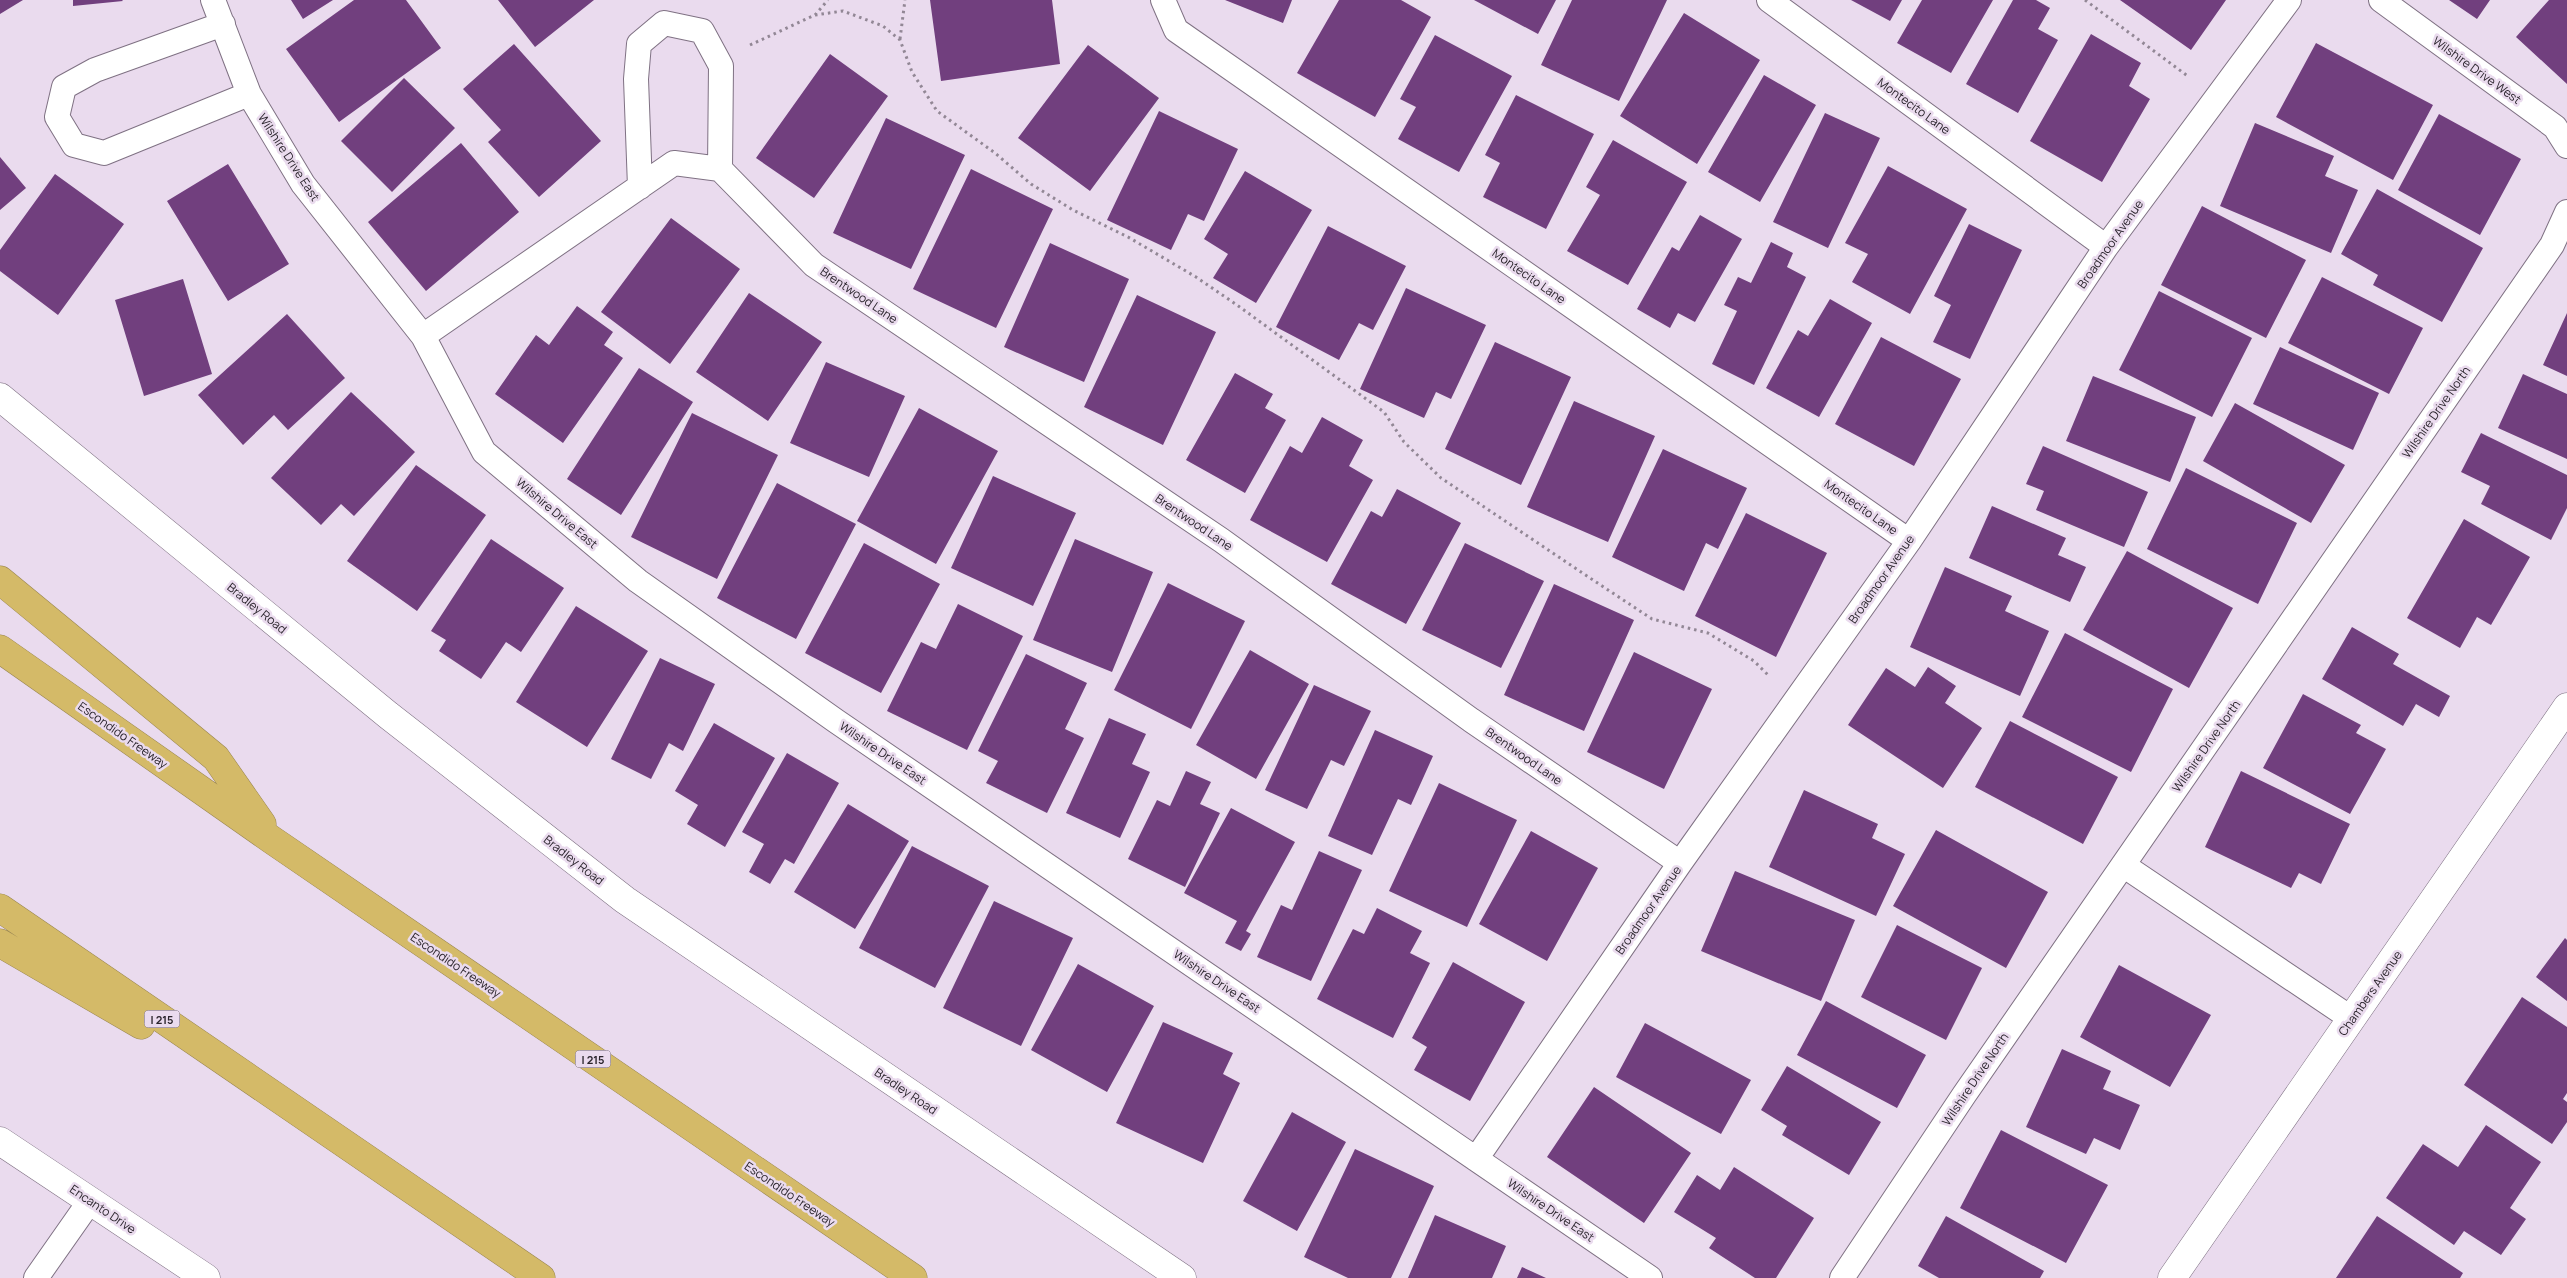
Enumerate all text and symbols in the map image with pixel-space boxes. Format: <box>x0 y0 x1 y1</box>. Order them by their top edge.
street label: Wilshire Drive West <box>2429 32 2525 108</box>
street label: Montecito Lane <box>1874 74 1954 138</box>
street label: Wilshire Drive East <box>254 110 324 204</box>
street label: Broadmoor Avenue <box>2073 196 2147 292</box>
street label: Montecito Lane <box>1489 244 1569 308</box>
street label: Brentwood Lane <box>817 263 901 327</box>
street label: Wilshire Drive North <box>2398 363 2474 461</box>
street label: Wilshire Drive East <box>513 474 601 552</box>
street label: Montecito Lane <box>1821 475 1901 539</box>
street label: Brentwood Lane <box>1152 490 1236 554</box>
street label: Broadmoor Avenue <box>1844 531 1918 627</box>
street label: Bradley Road <box>224 579 290 637</box>
street label: Wilshire Drive North <box>2168 697 2244 795</box>
street label: Escondido Freeway <box>75 698 172 773</box>
street label: Wilshire Drive East <box>836 718 930 789</box>
street label: Brentwood Lane <box>1482 723 1566 789</box>
street label: Bradley Road <box>540 831 608 889</box>
street label: Broadmoor Avenue <box>1611 862 1685 958</box>
street label: Escondido Freeway <box>407 928 505 1002</box>
street label: Wilshire Drive East <box>1170 946 1264 1017</box>
street label: Chambers Avenue <box>2334 947 2406 1039</box>
road number: I 215 <box>144 1011 180 1028</box>
street label: Wilshire Drive North <box>1938 1029 2012 1129</box>
road number: I 215 <box>576 1050 610 1068</box>
street label: Bradley Road <box>871 1064 941 1118</box>
street label: Escondido Freeway <box>741 1157 839 1231</box>
street label: Wilshire Drive East <box>1504 1175 1598 1246</box>
street label: Encanto Drive <box>67 1181 139 1237</box>

